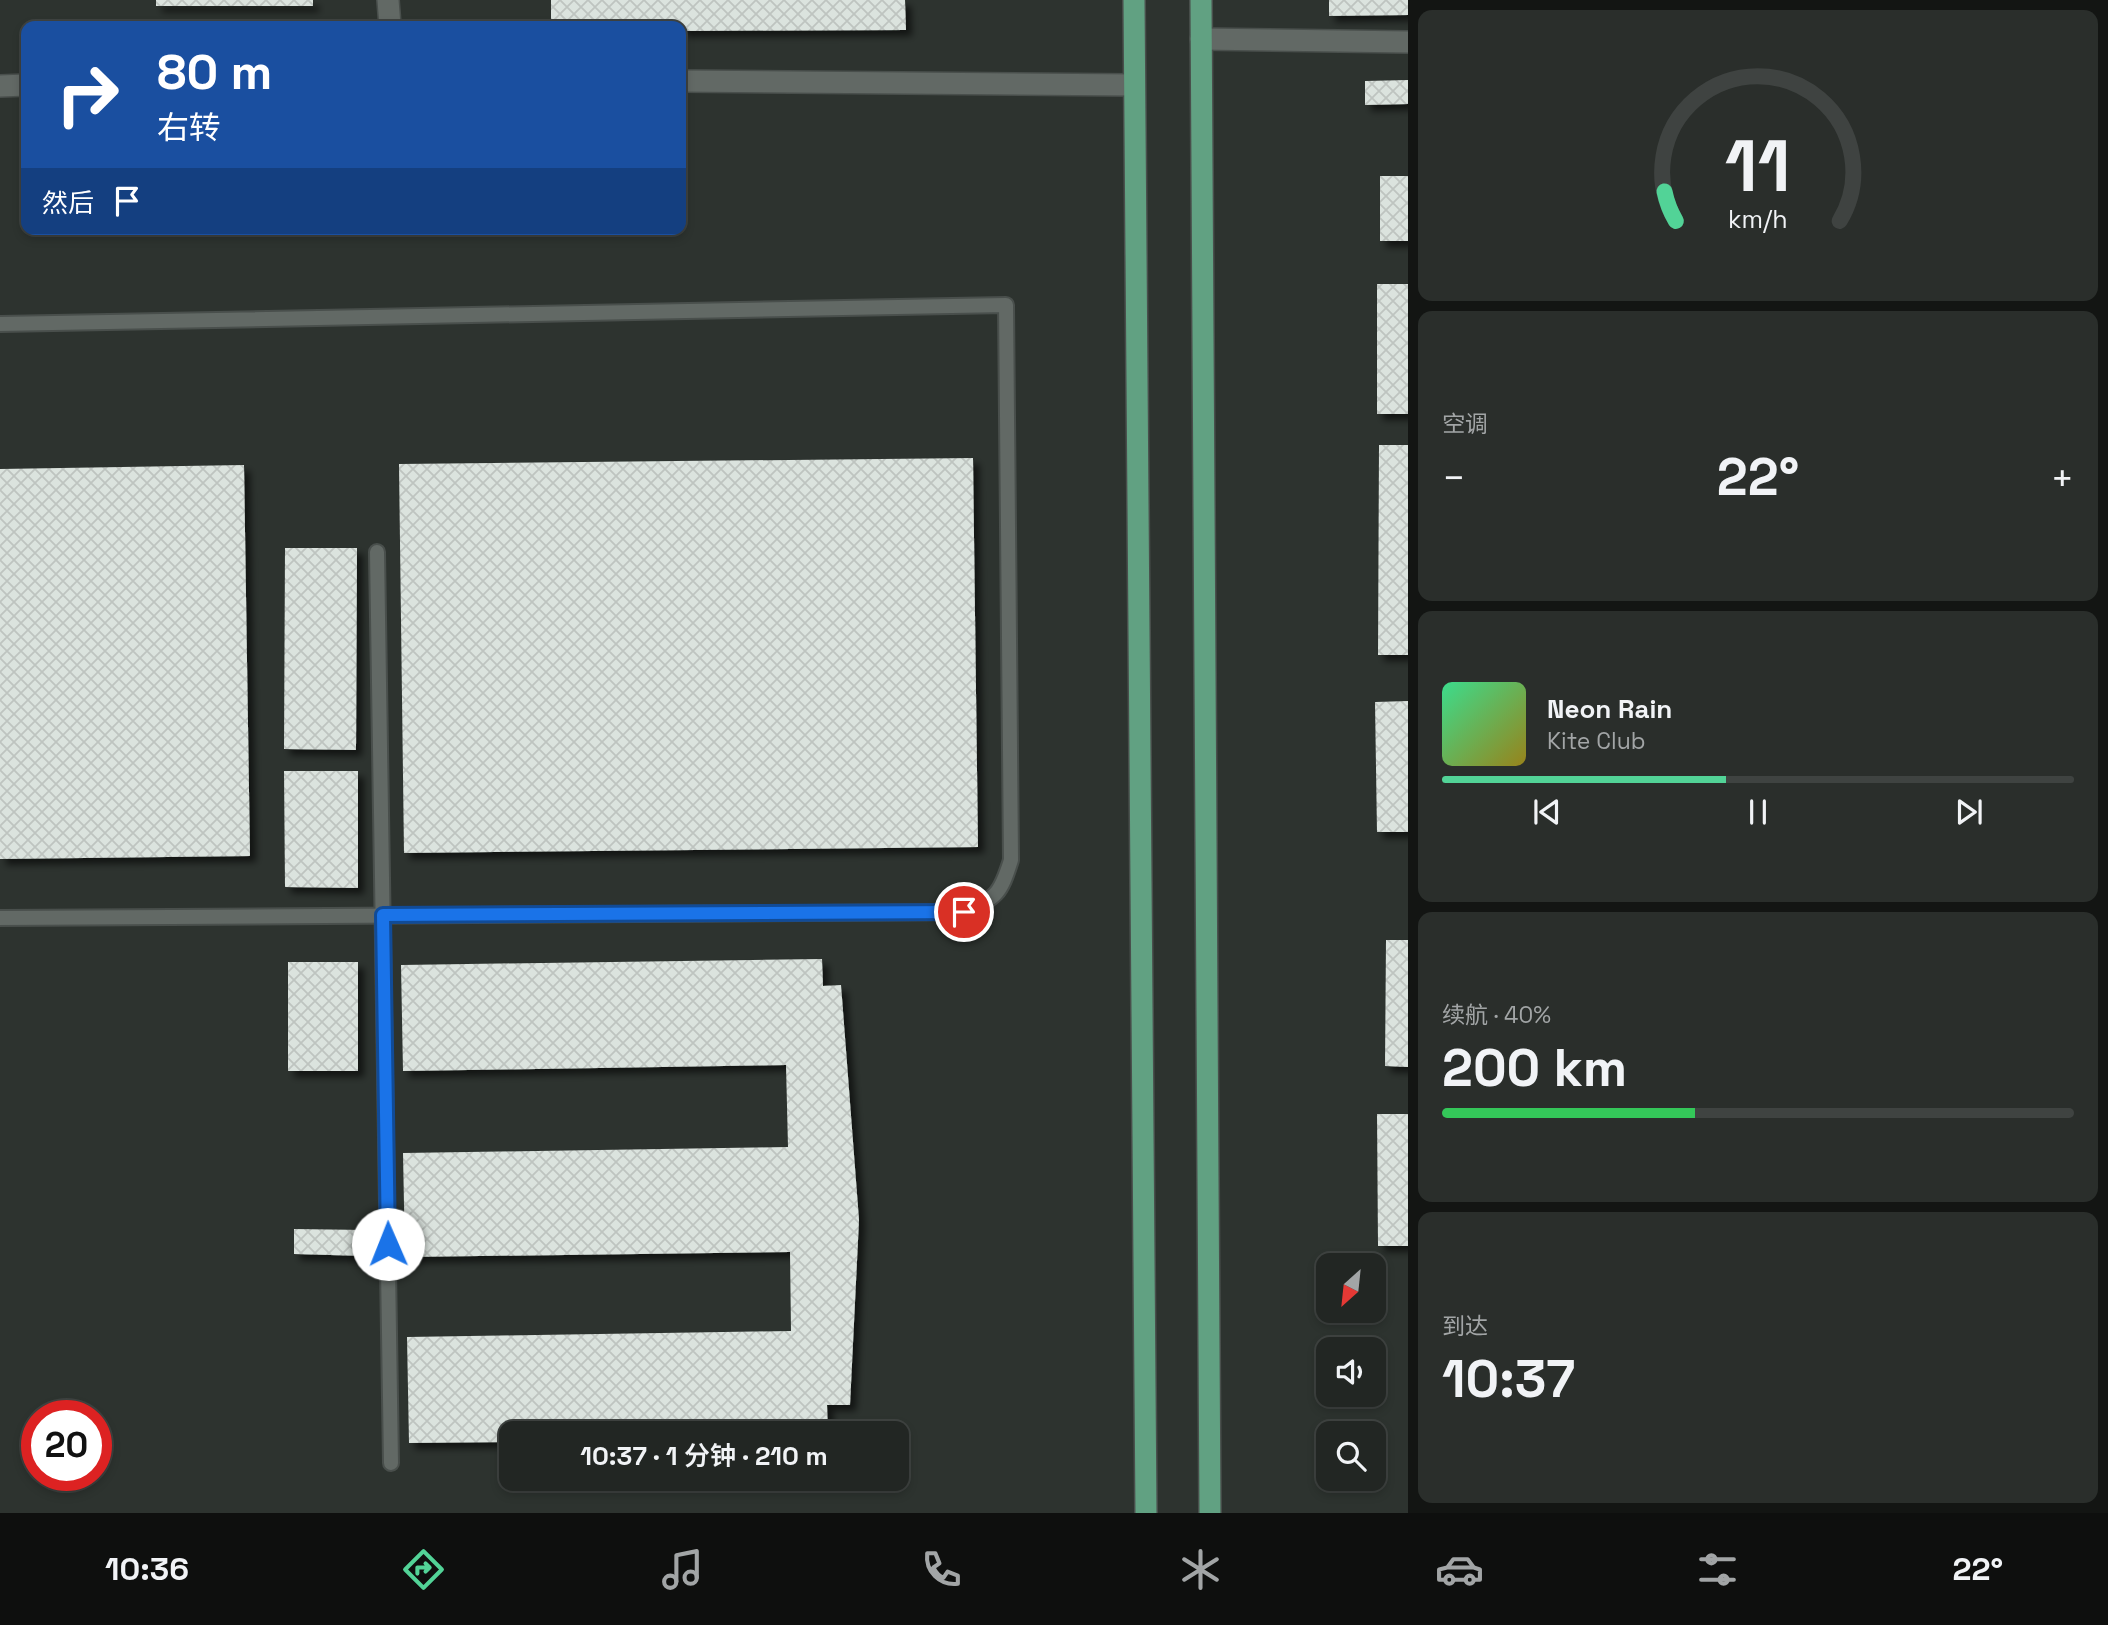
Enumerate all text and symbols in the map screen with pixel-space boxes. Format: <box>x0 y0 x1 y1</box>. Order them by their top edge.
text: 80 m <box>157 41 272 103</box>
icon: right <box>42 49 133 140</box>
text: 右转 <box>157 108 221 148</box>
text: 11 <box>1725 120 1791 213</box>
icon: arrive <box>108 182 146 220</box>
text: 然后 <box>42 186 94 220</box>
text: km/h <box>1728 203 1788 235</box>
text: 空调 <box>1442 409 1488 439</box>
text: 22° <box>1717 444 1799 510</box>
text: − <box>1442 454 1466 502</box>
text: + <box>2050 454 2074 502</box>
text: Neon Rain <box>1547 692 1672 726</box>
text: Kite Club <box>1547 726 1646 756</box>
icon: previous <box>1528 793 1566 831</box>
icon: pause <box>1739 793 1777 831</box>
icon: next <box>1950 793 1988 831</box>
pin <box>934 882 994 942</box>
icon: arrive <box>945 893 983 931</box>
text: 续航 · 40% <box>1442 1000 1551 1030</box>
text: 200 km <box>1442 1035 1627 1101</box>
position arrow <box>351 1207 425 1281</box>
north arrow <box>1316 1253 1386 1323</box>
map controls <box>1316 1253 1386 1491</box>
text: 到达 <box>1442 1311 1488 1341</box>
button: sound <box>1316 1337 1386 1407</box>
text: 10:37 <box>1442 1346 1575 1412</box>
speed limit sign: 20 <box>21 1400 112 1491</box>
button: search <box>1316 1421 1386 1491</box>
text: 10:37 · 1 分钟 · 210 m <box>580 1439 828 1473</box>
icon: directions <box>399 1545 448 1594</box>
icon: music <box>658 1545 707 1594</box>
icon: phone <box>917 1545 966 1594</box>
icon: climate <box>1176 1545 1225 1594</box>
icon: car <box>1435 1545 1484 1594</box>
icon: filters <box>1693 1545 1742 1594</box>
text: 10:36 <box>105 1549 189 1589</box>
text: 22° <box>1952 1549 2003 1589</box>

